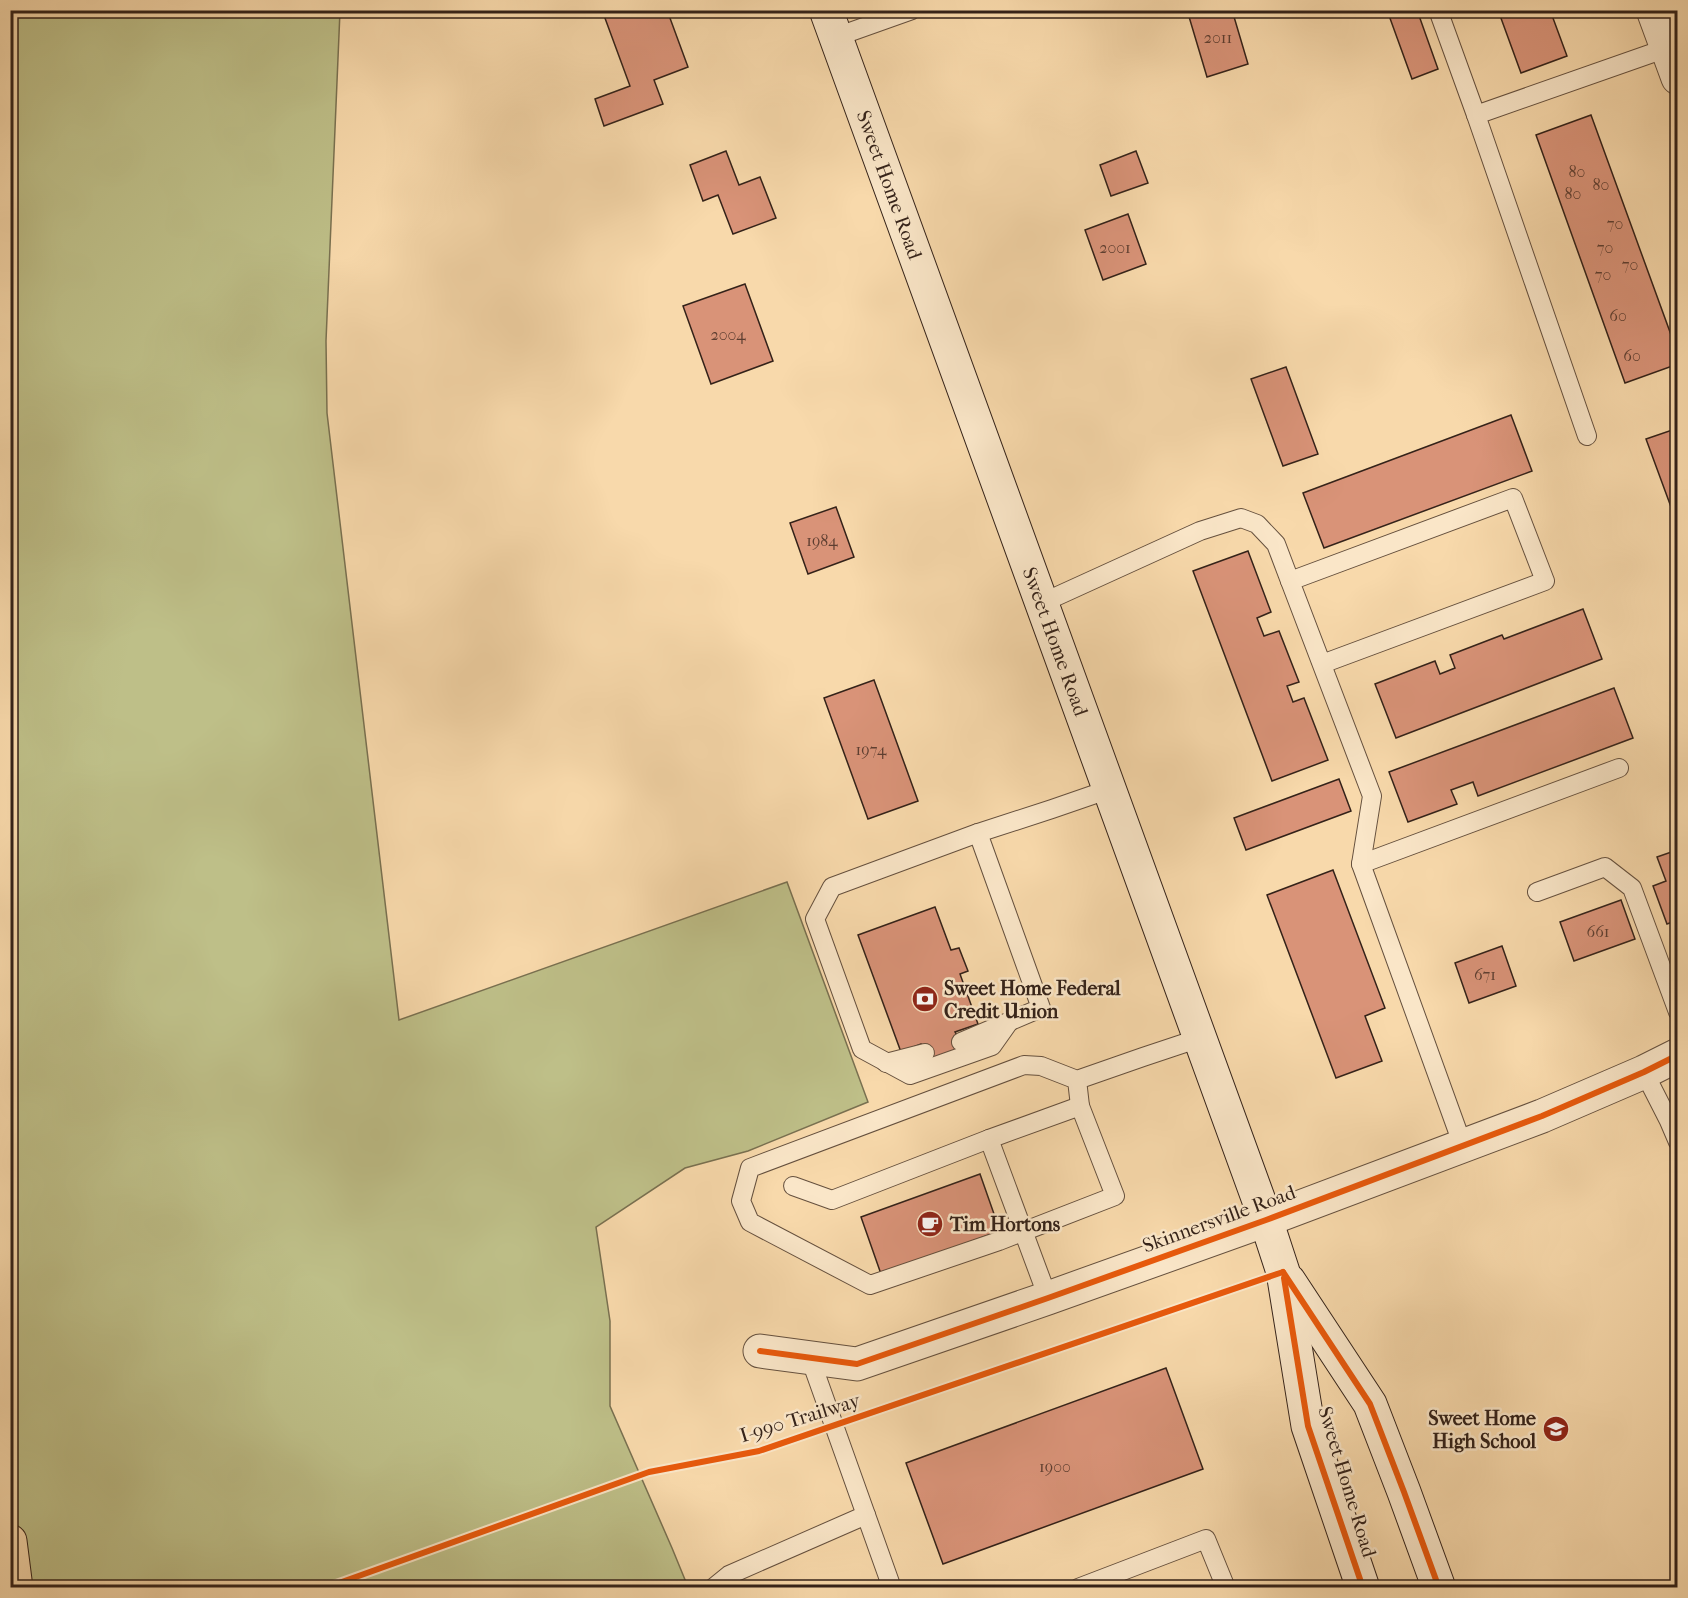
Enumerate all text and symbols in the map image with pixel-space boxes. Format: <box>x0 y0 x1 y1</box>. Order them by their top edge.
house number: 2011 <box>1204 28 1232 47</box>
street label: Sweet Home Road <box>852 107 928 263</box>
house number: 80 <box>1569 162 1585 181</box>
house number: 80 <box>1593 175 1609 194</box>
house number: 80 <box>1565 184 1581 203</box>
house number: 70 <box>1607 214 1623 233</box>
house number: 2001 <box>1099 238 1131 257</box>
house number: 70 <box>1597 238 1613 257</box>
house number: 70 <box>1622 255 1638 274</box>
house number: 70 <box>1595 265 1611 284</box>
house number: 60 <box>1609 306 1627 325</box>
house number: 2004 <box>710 325 746 344</box>
house number: 60 <box>1623 346 1641 365</box>
house number: 1984 <box>806 531 838 550</box>
street label: Sweet Home Road <box>1018 564 1094 720</box>
house number: 1974 <box>856 740 887 759</box>
house number: 661 <box>1587 922 1609 941</box>
house number: 671 <box>1474 965 1496 984</box>
place label: Sweet Home Federal Credit Union <box>944 977 1121 1023</box>
bank icon: Sweet Home Federal Credit Union <box>910 984 940 1014</box>
street label: Skinnersville Road <box>1139 1180 1300 1257</box>
cafe icon: Tim Hortons <box>915 1209 945 1239</box>
place label: Tim Hortons <box>949 1213 1061 1236</box>
street label: I-990 Trailway <box>737 1388 864 1447</box>
street label: Sweet Home Road <box>1313 1404 1381 1561</box>
place label: Sweet Home High School <box>1428 1407 1536 1453</box>
school or university icon: Sweet Home High School <box>1541 1414 1571 1444</box>
house number: 1900 <box>1039 1457 1071 1476</box>

